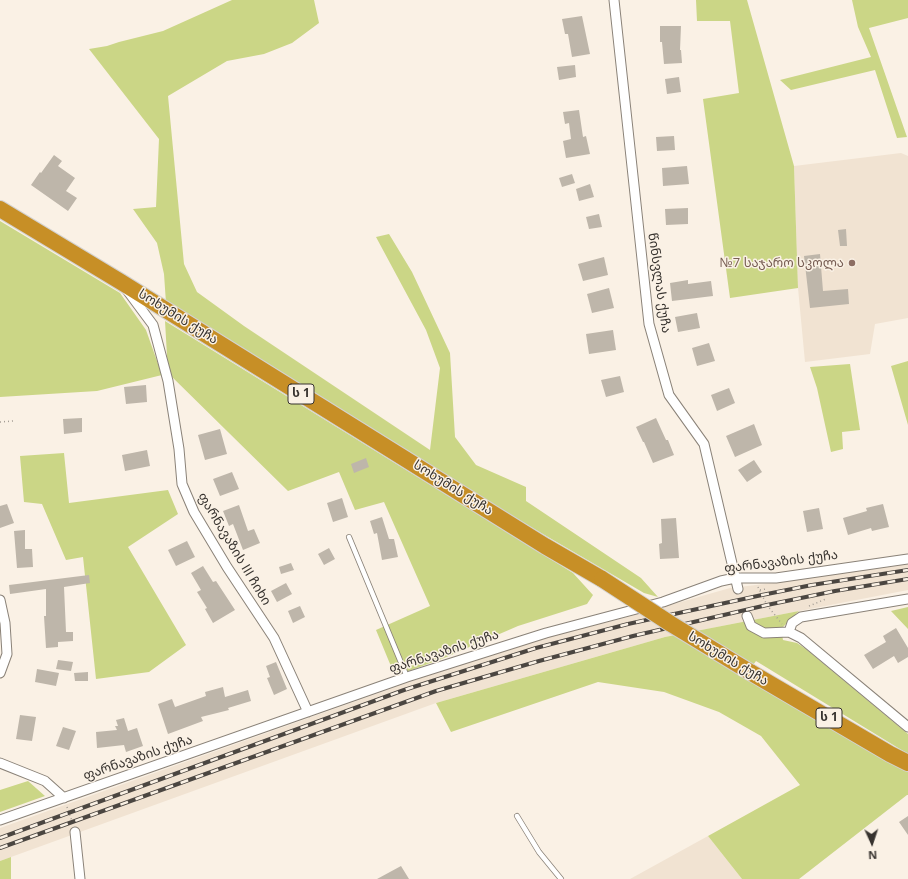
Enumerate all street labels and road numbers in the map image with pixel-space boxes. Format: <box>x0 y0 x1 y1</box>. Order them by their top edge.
street label: წინსვლას ქუჩა <box>644 232 674 334</box>
street label: სოხუმის ქუჩა <box>135 286 221 348</box>
road number: ს 1 <box>288 384 314 404</box>
street label: სოხუმის ქუჩა <box>410 457 496 519</box>
street label: ფარნავაზის III ჩიხი <box>194 490 274 608</box>
street label: ფარნავაზის ქუჩა <box>723 547 839 577</box>
street label: ფარნავაზის ქუჩა <box>387 627 501 677</box>
street label: სოხუმის ქუჩა <box>685 629 771 689</box>
road number: ს 1 <box>816 708 842 728</box>
street label: ფარნავაზის ქუჩა <box>81 732 195 784</box>

